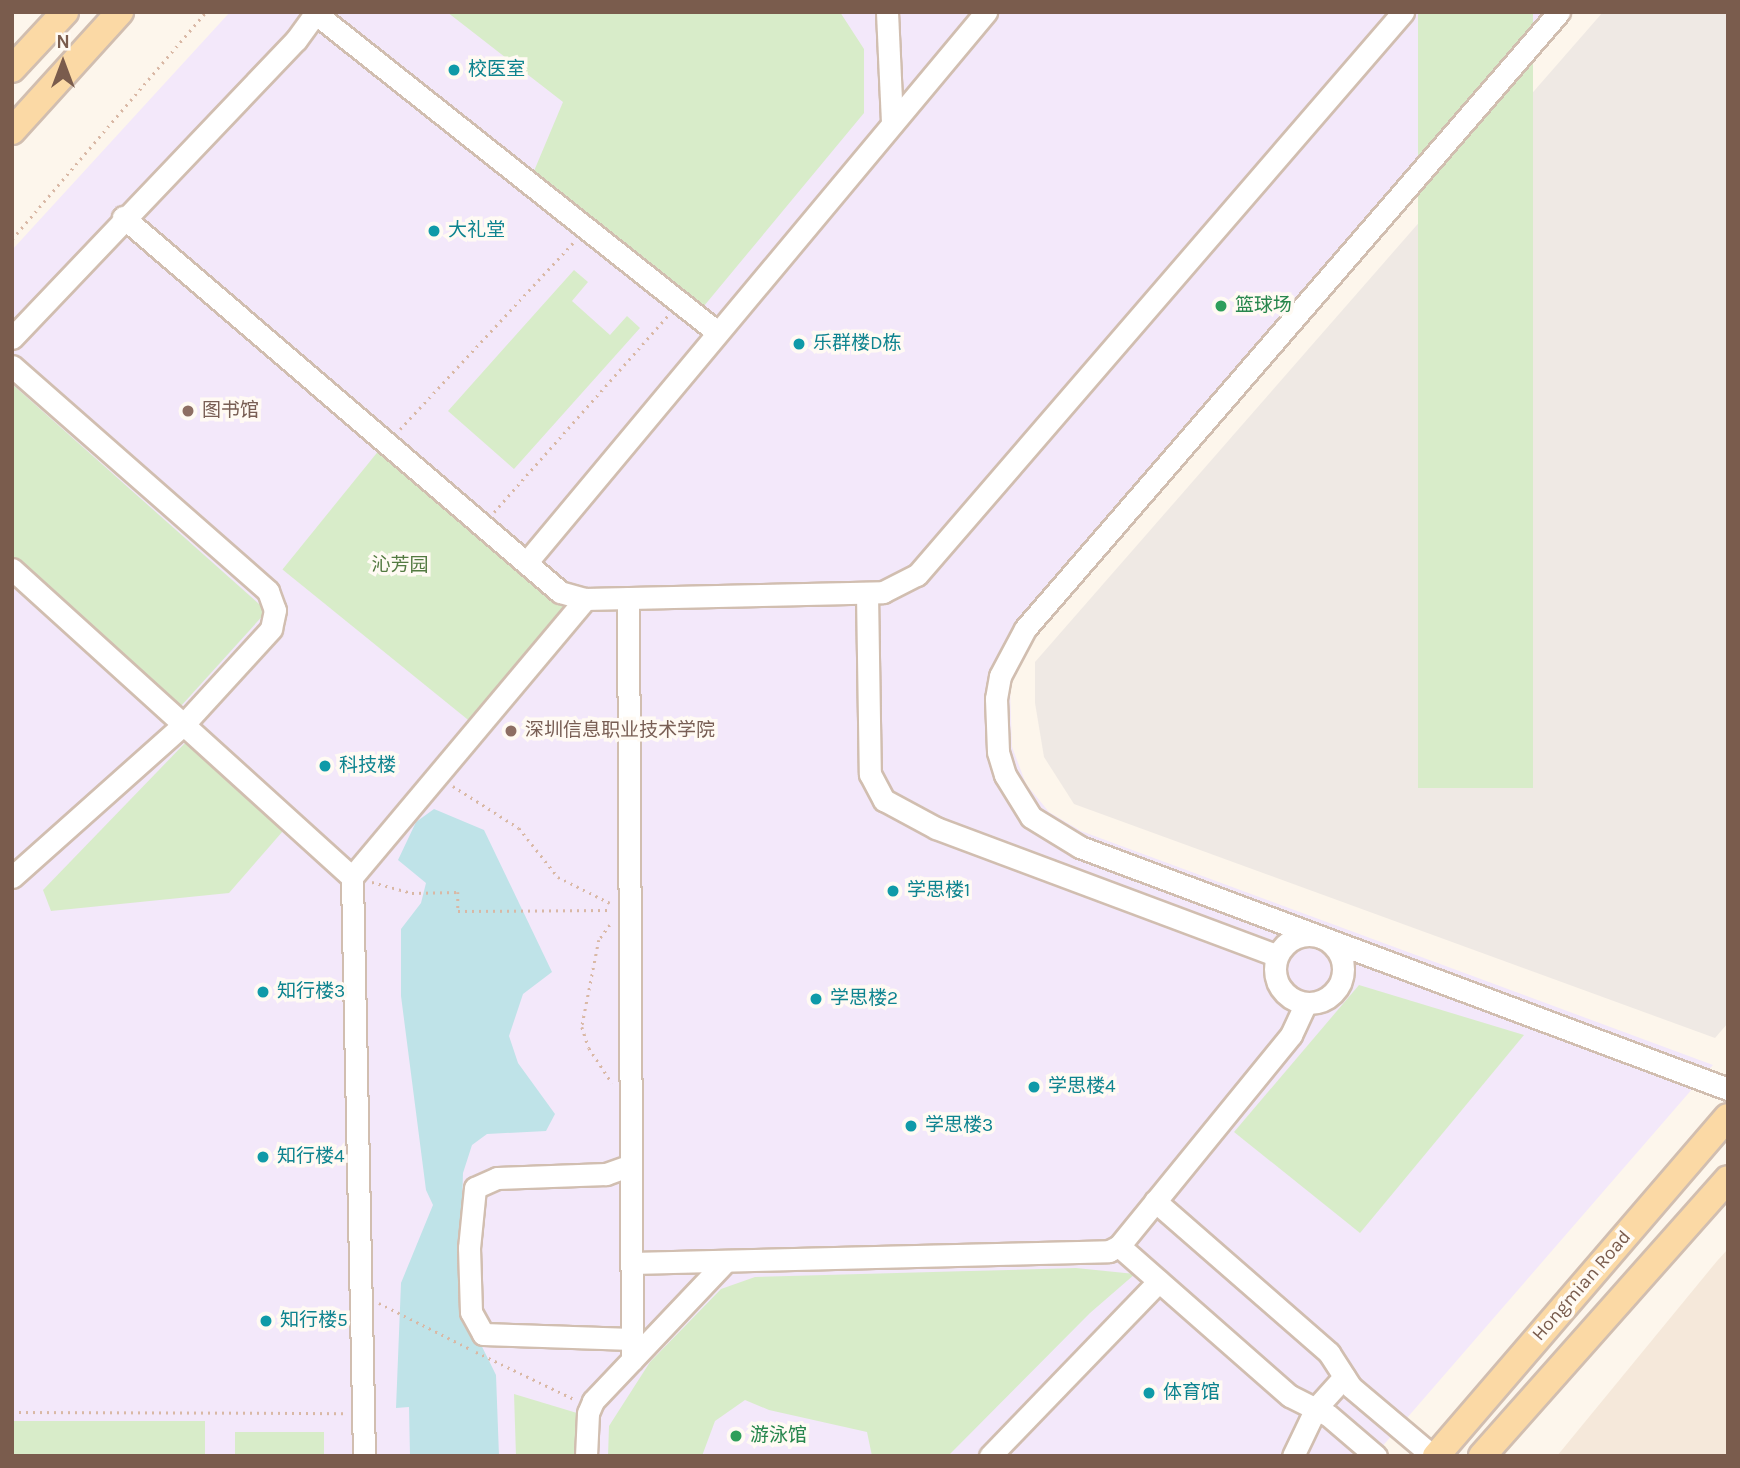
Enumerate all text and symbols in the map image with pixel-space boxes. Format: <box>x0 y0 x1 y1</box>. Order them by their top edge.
north arrow <box>28 28 98 98</box>
text: N <box>56 31 70 53</box>
place label: 校医室 <box>468 59 525 81</box>
marker: 校医室 <box>446 62 462 78</box>
place label: 大礼堂 <box>448 220 505 242</box>
marker: 大礼堂 <box>426 223 442 239</box>
place label: 篮球场 <box>1235 295 1292 317</box>
marker: 篮球场 <box>1213 298 1229 314</box>
place label: 乐群楼D栋 <box>813 333 902 355</box>
marker: 乐群楼D栋 <box>791 336 807 352</box>
place label: 图书馆 <box>202 400 259 422</box>
marker: 图书馆 <box>180 403 196 419</box>
park label: 沁芳园 <box>372 555 428 577</box>
place label: 深圳信息职业技术学院 <box>525 720 715 742</box>
marker: 深圳信息职业技术学院 <box>503 723 519 739</box>
place label: 科技楼 <box>339 755 396 777</box>
marker: 科技楼 <box>317 758 333 774</box>
place label: 学思楼1 <box>907 880 970 902</box>
marker: 学思楼1 <box>885 883 901 899</box>
place label: 知行楼3 <box>277 981 345 1003</box>
marker: 知行楼3 <box>255 984 271 1000</box>
place label: 学思楼2 <box>830 988 898 1010</box>
marker: 学思楼2 <box>808 991 824 1007</box>
place label: 学思楼4 <box>1048 1076 1116 1098</box>
marker: 学思楼4 <box>1026 1079 1042 1095</box>
place label: 学思楼3 <box>925 1115 993 1137</box>
marker: 学思楼3 <box>903 1118 919 1134</box>
place label: 知行楼4 <box>277 1146 345 1168</box>
marker: 知行楼4 <box>255 1149 271 1165</box>
street label: Hongmian Road <box>1528 1226 1636 1346</box>
place label: 知行楼5 <box>280 1310 348 1332</box>
marker: 知行楼5 <box>258 1313 274 1329</box>
place label: 体育馆 <box>1163 1382 1220 1404</box>
marker: 体育馆 <box>1141 1385 1157 1401</box>
place label: 游泳馆 <box>750 1425 807 1447</box>
marker: 游泳馆 <box>728 1428 744 1444</box>

